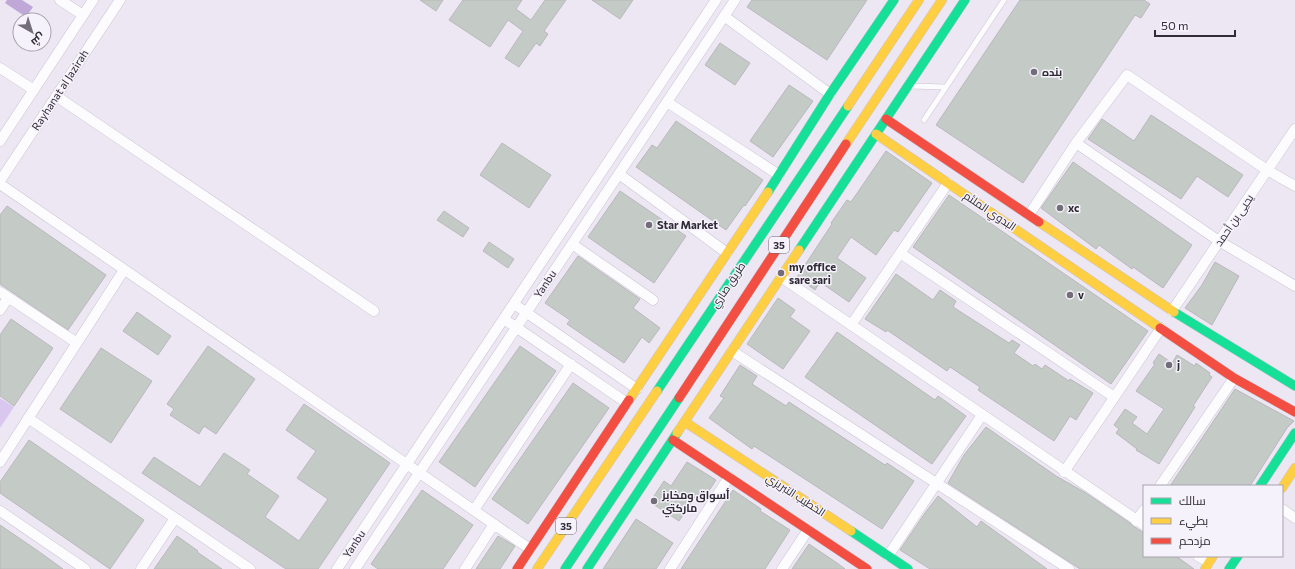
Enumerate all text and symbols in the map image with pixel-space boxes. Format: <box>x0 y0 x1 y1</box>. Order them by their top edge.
north arrow <box>12 12 52 52</box>
scale bar <box>1155 12 1235 38</box>
text: 50 m <box>1161 18 1189 32</box>
text: ش <box>28 30 48 50</box>
street label: Rayhanat al Jazirah <box>29 47 91 133</box>
place label: بنده <box>1042 65 1062 79</box>
marker: بنده <box>1029 67 1039 77</box>
street label: البدوي الملثم <box>960 188 1019 235</box>
street label: يحيى بن أحمد <box>1211 191 1257 249</box>
place label: xc <box>1068 201 1079 214</box>
marker: xc <box>1055 203 1065 213</box>
place label: Star Market <box>657 218 718 231</box>
marker: Star Market <box>644 220 654 230</box>
road number: 35 <box>769 237 789 253</box>
street label: طريق صاري <box>708 259 750 312</box>
place label: my office sare sari <box>789 260 836 286</box>
street label: Yanbu <box>531 267 559 300</box>
marker: my office sare sari <box>776 268 786 278</box>
place label: v <box>1078 288 1084 301</box>
marker: v <box>1065 290 1075 300</box>
place label: j <box>1176 358 1180 371</box>
marker: j <box>1164 360 1174 370</box>
street label: الخطيب التبريزي <box>763 471 828 521</box>
legend <box>1143 485 1283 557</box>
place label: أسواق ومخابز ماركتي <box>661 488 730 518</box>
text: سالك <box>1179 493 1206 507</box>
marker: أسواق ومخابز ماركتي <box>649 496 659 506</box>
text: بطيء <box>1179 513 1208 531</box>
road number: 35 <box>556 518 576 534</box>
street label: Yanbu <box>340 527 368 560</box>
text: مزدحم <box>1179 533 1211 549</box>

